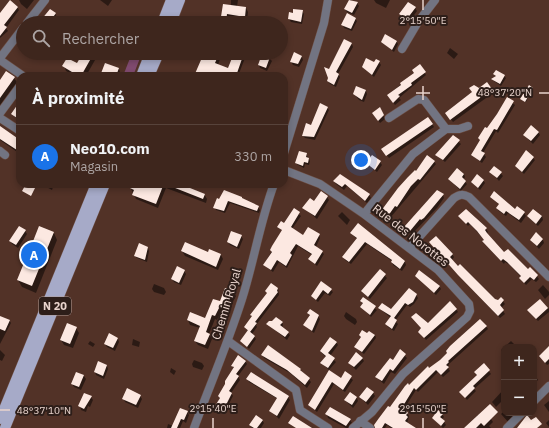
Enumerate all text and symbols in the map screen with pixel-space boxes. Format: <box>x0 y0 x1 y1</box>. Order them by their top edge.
text: 2°15'50"E <box>399 14 447 27</box>
search box <box>16 16 288 60</box>
icon: search <box>30 27 52 49</box>
text: Rechercher <box>62 29 139 48</box>
text: 48°37'20"N <box>478 86 532 99</box>
text: À proximité <box>32 87 125 109</box>
text: Neo10.com <box>70 139 150 158</box>
text: A <box>41 148 49 165</box>
text: 330 m <box>234 148 272 165</box>
your location <box>351 150 371 170</box>
text: Magasin <box>70 158 118 175</box>
street label: Rue des Norottes <box>370 200 452 270</box>
pin: A <box>21 240 47 270</box>
street label: Chemin Royal <box>208 267 244 341</box>
road number: N 20 <box>39 297 71 315</box>
map controls <box>501 344 537 416</box>
button: + <box>501 344 537 380</box>
button: − <box>501 380 537 416</box>
text: 2°15'40"E <box>189 402 237 415</box>
text: 2°15'50"E <box>399 402 447 415</box>
text: 48°37'10"N <box>17 404 71 417</box>

